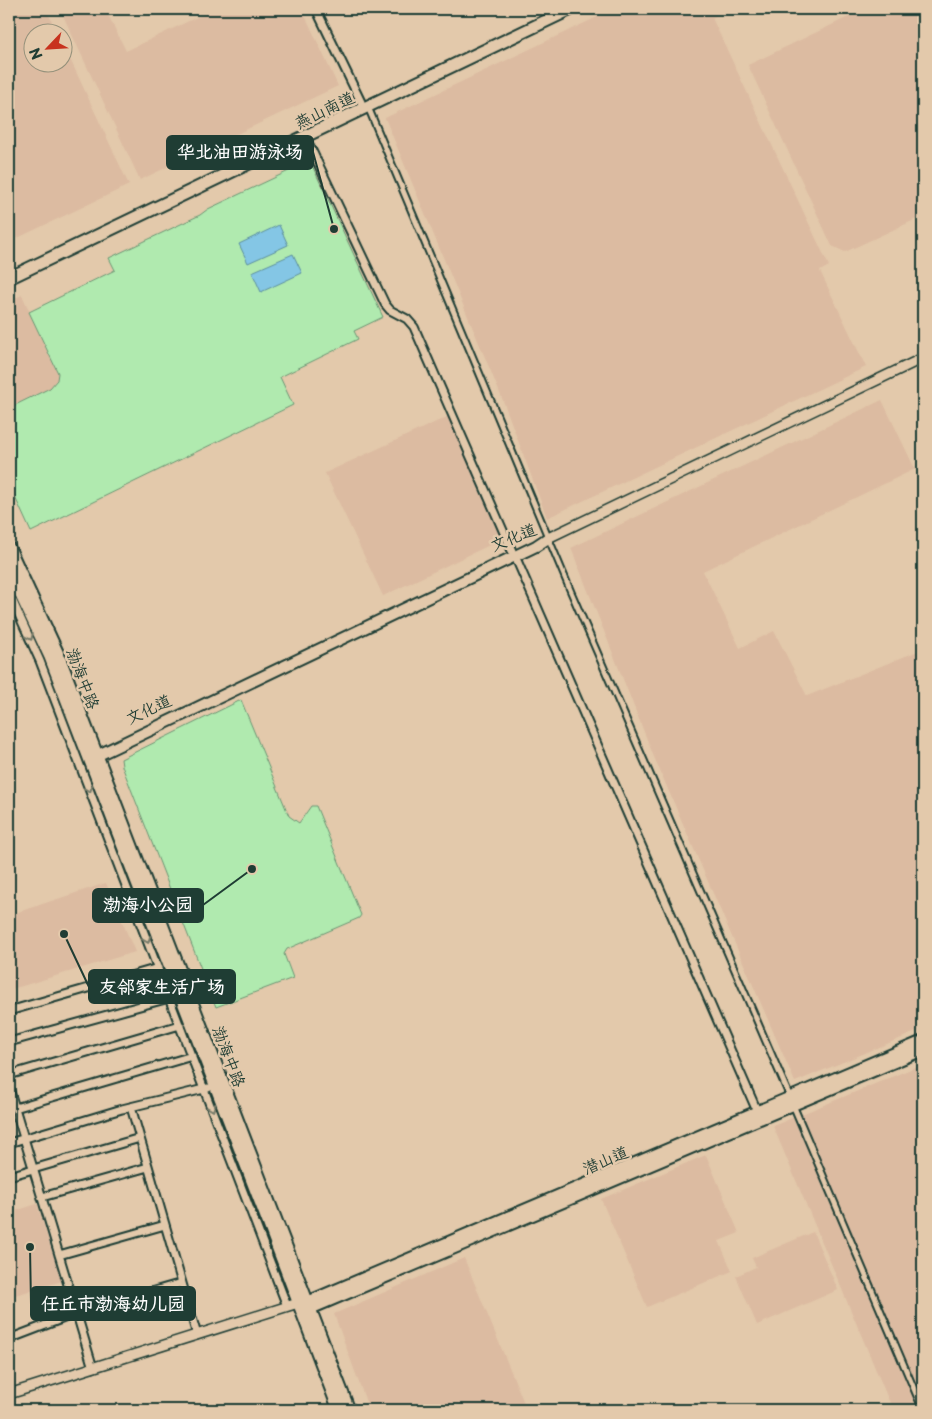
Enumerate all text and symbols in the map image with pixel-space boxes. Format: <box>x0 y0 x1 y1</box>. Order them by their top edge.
north arrow <box>22 22 72 72</box>
text: N <box>24 44 48 63</box>
street label: 燕山南道 <box>290 84 358 134</box>
callout: 华北油田游泳场 <box>167 136 313 169</box>
text: 华北油田游泳场 <box>177 137 303 164</box>
street label: 文化道 <box>486 516 540 556</box>
one-way arrow <box>24 632 34 641</box>
street label: 渤海中路 <box>61 644 107 712</box>
street label: 文化道 <box>121 687 175 729</box>
one-way arrow <box>83 784 93 792</box>
callout: 渤海小公园 <box>93 889 203 922</box>
text: 渤海小公园 <box>103 890 193 917</box>
one-way arrow <box>141 935 151 944</box>
callout: 友邻家生活广场 <box>89 970 235 1003</box>
text: 友邻家生活广场 <box>99 972 225 999</box>
street label: 渤海中路 <box>207 1022 253 1090</box>
one-way arrow <box>206 1103 216 1112</box>
street label: 潜山道 <box>578 1139 632 1179</box>
callout: 任丘市渤海幼儿园 <box>31 1287 195 1320</box>
text: 任丘市渤海幼儿园 <box>41 1289 185 1316</box>

